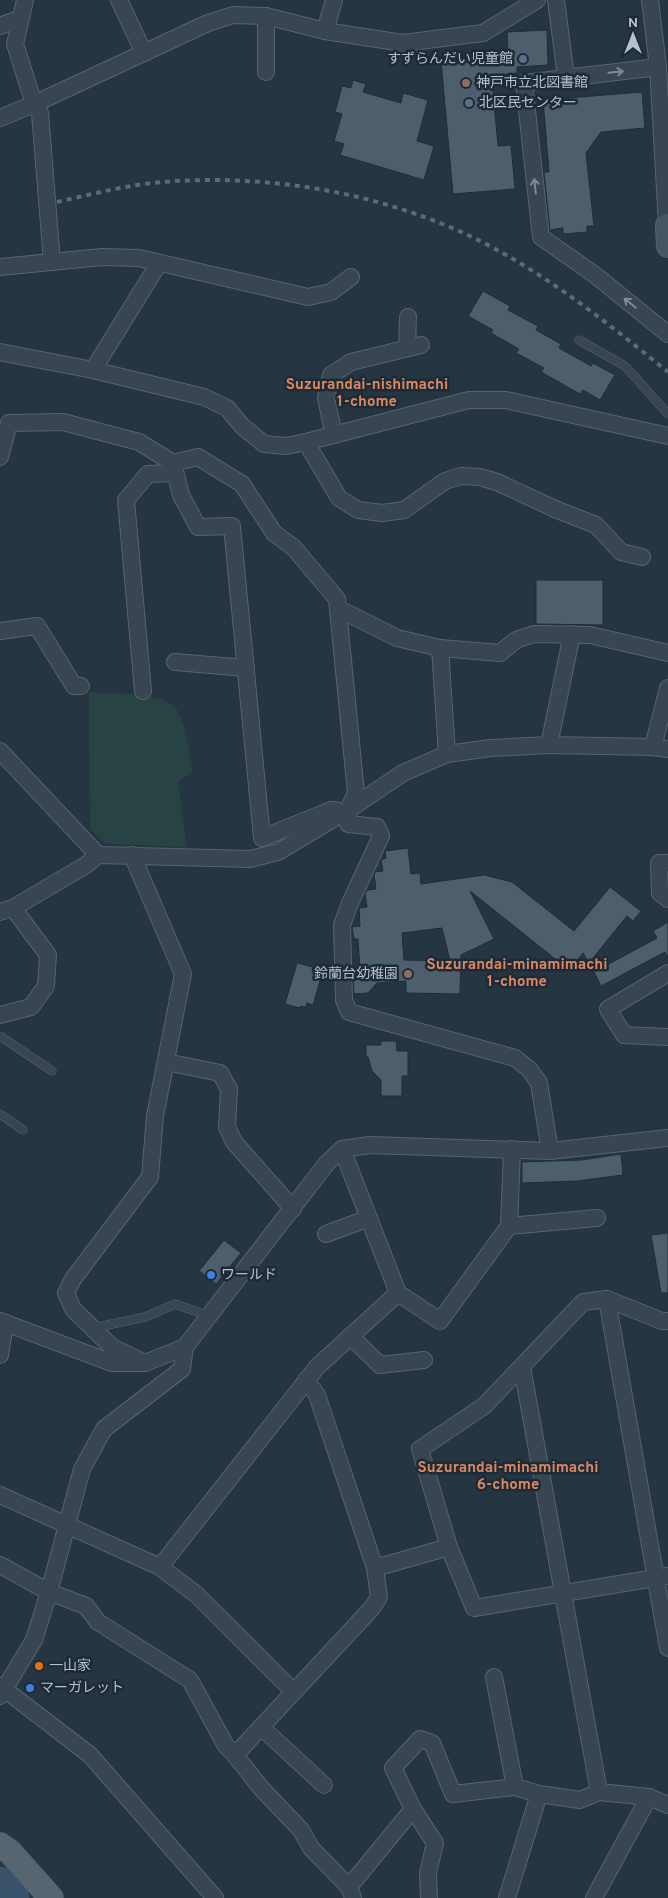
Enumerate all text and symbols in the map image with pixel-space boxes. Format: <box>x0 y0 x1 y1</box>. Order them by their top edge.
north arrow <box>608 10 658 60</box>
text: N <box>628 15 638 32</box>
place label: すずらんだい児童館 <box>387 51 513 68</box>
marker: すずらんだい児童館 <box>517 53 529 65</box>
one-way arrow <box>608 67 624 77</box>
place label: 神戸市立北図書館 <box>476 74 588 92</box>
marker: 神戸市立北図書館 <box>460 77 472 89</box>
place label: 北区民センター <box>479 94 577 112</box>
marker: 北区民センター <box>463 97 475 109</box>
one-way arrow <box>530 179 540 195</box>
one-way arrow <box>624 298 637 309</box>
district label: Suzurandai-nishimachi 1-chome <box>286 376 448 412</box>
district label: Suzurandai-minamimachi 1-chome <box>427 956 607 992</box>
place label: 鈴蘭台幼稚園 <box>314 965 398 983</box>
marker: 鈴蘭台幼稚園 <box>402 968 414 980</box>
place label: ワールド <box>221 1267 277 1284</box>
marker: ワールド <box>205 1269 217 1281</box>
district label: Suzurandai-minamimachi 6-chome <box>418 1459 598 1495</box>
place label: 一山家 <box>49 1658 91 1675</box>
marker: 一山家 <box>33 1660 45 1672</box>
place label: マーガレット <box>40 1680 124 1697</box>
marker: マーガレット <box>24 1682 36 1694</box>

